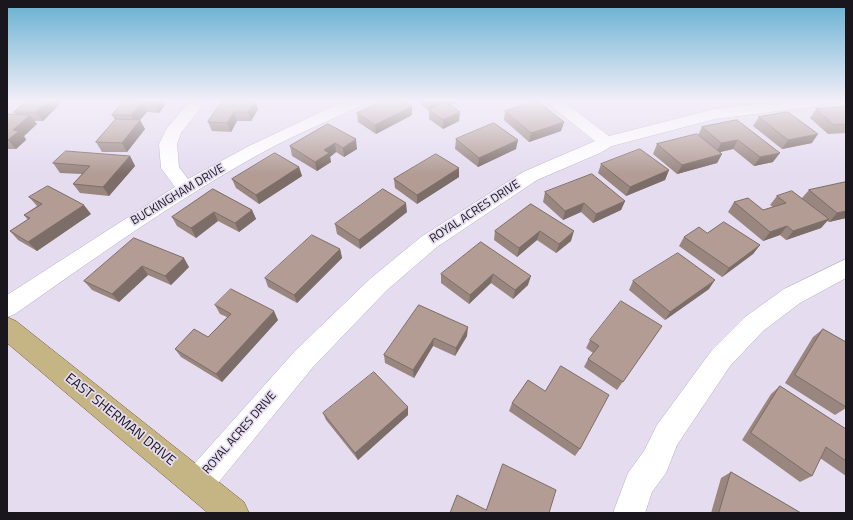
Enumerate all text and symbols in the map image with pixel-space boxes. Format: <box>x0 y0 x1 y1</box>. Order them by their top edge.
street label: BUCKINGHAM DRIVE <box>129 161 227 229</box>
street label: ROYAL ACRES DRIVE <box>427 177 523 247</box>
street label: EAST SHERMAN DRIVE <box>61 370 179 470</box>
street label: ROYAL ACRES DRIVE <box>200 389 280 477</box>

